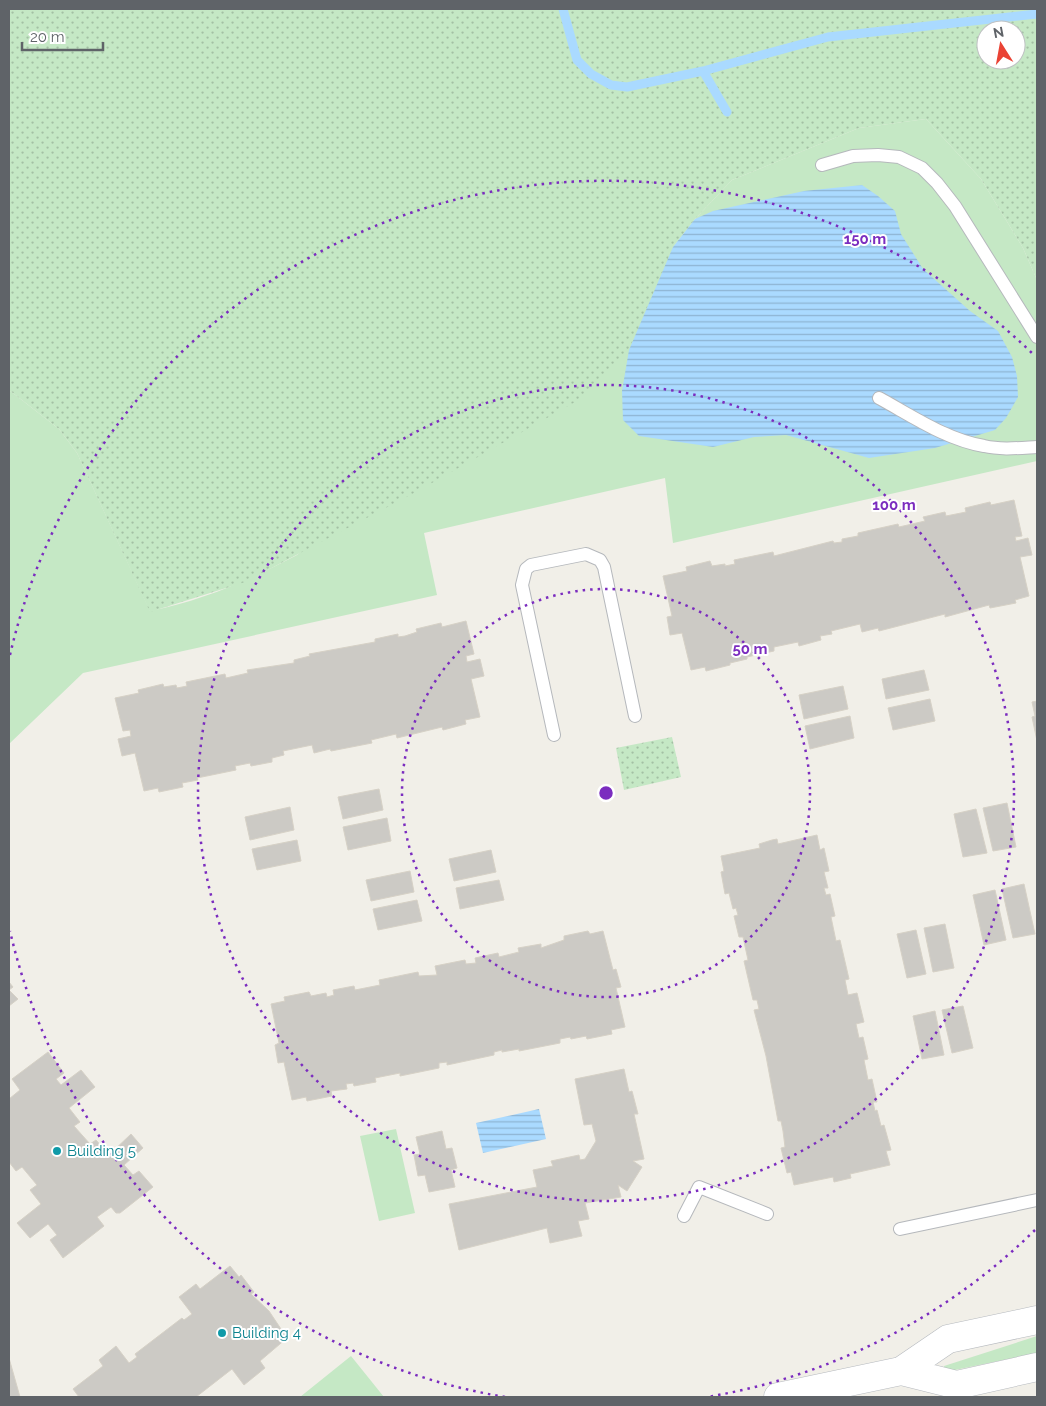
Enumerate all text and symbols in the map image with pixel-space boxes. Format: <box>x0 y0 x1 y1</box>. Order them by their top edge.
scale bar <box>22 20 104 52</box>
north arrow <box>976 20 1026 70</box>
text: N <box>992 23 1005 41</box>
text: 20 m <box>30 28 65 46</box>
text: 150 m <box>844 230 886 248</box>
text: 100 m <box>872 496 916 514</box>
text: 50 m <box>732 640 768 658</box>
centre of rings <box>597 784 615 802</box>
place label: Building 5 <box>67 1142 136 1160</box>
marker: Building 5 <box>51 1145 63 1157</box>
place label: Building 4 <box>232 1324 301 1342</box>
marker: Building 4 <box>216 1327 228 1339</box>

